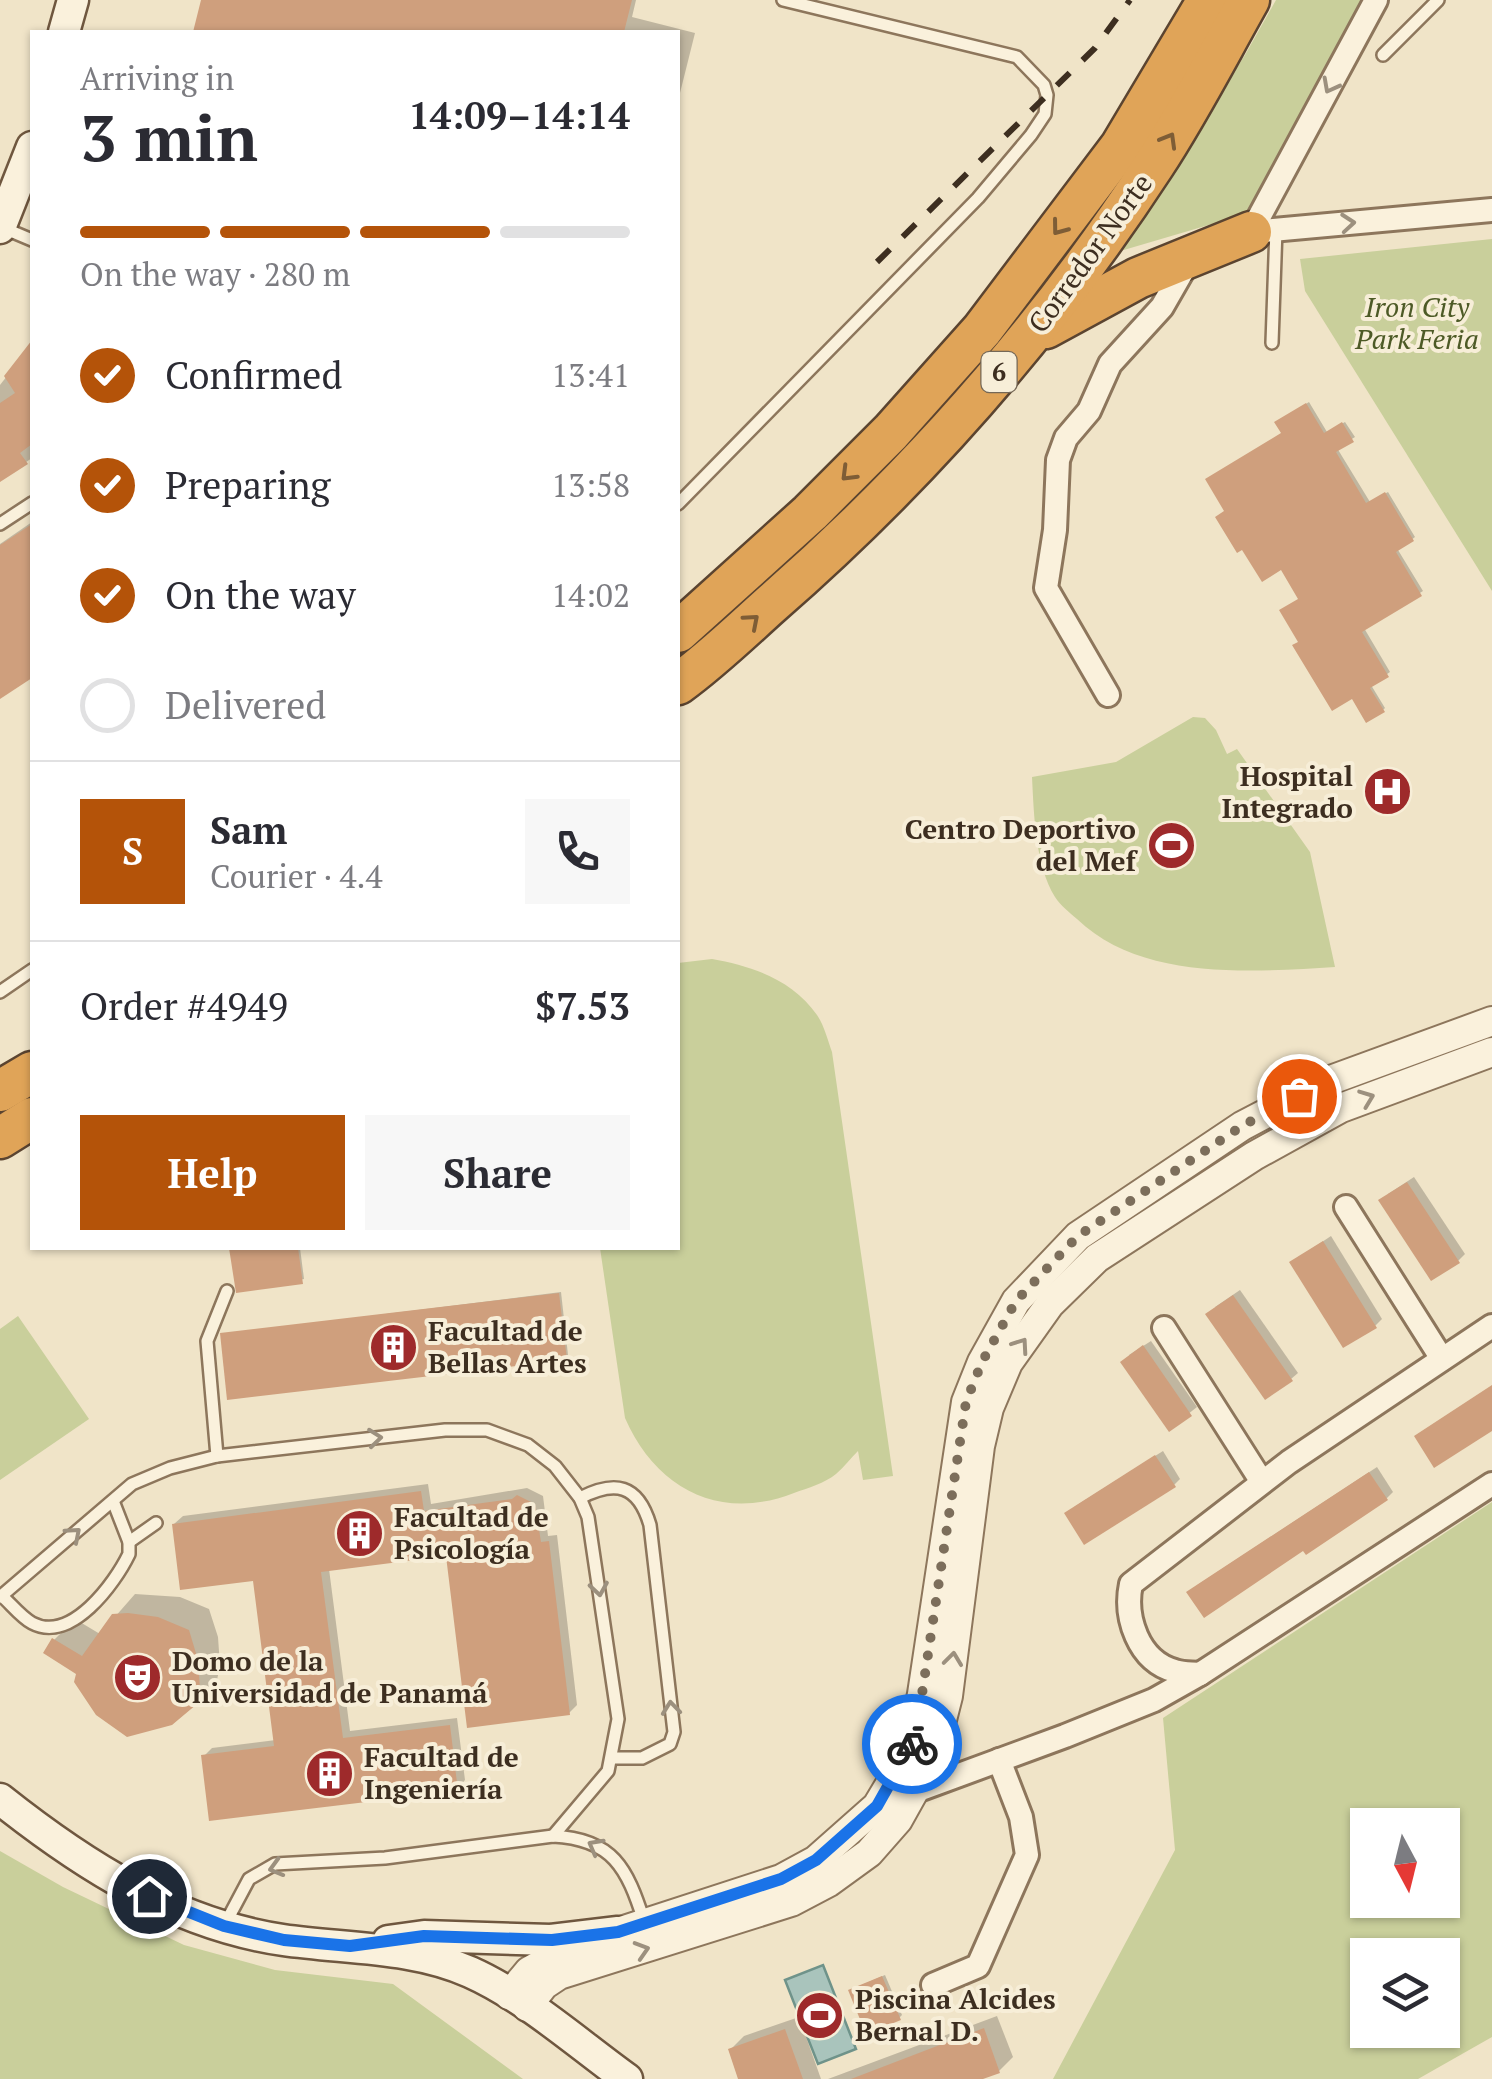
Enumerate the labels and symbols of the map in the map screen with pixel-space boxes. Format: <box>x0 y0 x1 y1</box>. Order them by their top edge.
one-way arrow <box>1322 75 1342 93</box>
one-way arrow <box>1157 132 1176 150</box>
street label: Corredor Norte <box>1019 166 1160 340</box>
one-way arrow <box>1340 213 1356 235</box>
one-way arrow <box>1054 217 1071 235</box>
park label: Iron City Park Feria <box>1354 288 1479 357</box>
road number: 6 <box>982 352 1016 392</box>
one-way arrow <box>842 463 860 481</box>
one-way arrow <box>740 615 759 633</box>
place label: Hospital Integrado <box>1221 757 1353 826</box>
hospital icon: Hospital Integrado <box>1362 766 1414 818</box>
place label: Centro Deportivo del Mef <box>905 810 1139 879</box>
sports icon: Centro Deportivo del Mef <box>1145 819 1197 871</box>
pin <box>1257 1054 1342 1139</box>
one-way arrow <box>1357 1089 1374 1110</box>
place label: Facultad de Bellas Artes <box>428 1312 587 1381</box>
building icon: Facultad de Bellas Artes <box>367 1321 419 1373</box>
one-way arrow <box>1009 1338 1027 1356</box>
one-way arrow <box>367 1428 383 1449</box>
place label: Facultad de Psicología <box>394 1498 549 1567</box>
building icon: Facultad de Psicología <box>333 1507 385 1559</box>
one-way arrow <box>62 1527 81 1545</box>
one-way arrow <box>587 1581 608 1598</box>
place label: Domo de la Universidad de Panamá <box>172 1642 488 1711</box>
theatre icon: Domo de la Universidad de Panamá <box>111 1651 163 1703</box>
one-way arrow <box>941 1651 962 1668</box>
courier <box>862 1694 962 1794</box>
one-way arrow <box>661 1700 682 1716</box>
place label: Facultad de Ingeniería <box>364 1738 519 1807</box>
building icon: Facultad de Ingeniería <box>303 1747 355 1799</box>
north arrow <box>1350 1808 1460 1918</box>
one-way arrow <box>588 1839 606 1859</box>
pin <box>107 1854 192 1939</box>
one-way arrow <box>268 1856 285 1877</box>
one-way arrow <box>632 1941 649 1962</box>
place label: Piscina Alcides Bernal D. <box>855 1980 1056 2049</box>
sports icon: Piscina Alcides Bernal D. <box>794 1989 846 2041</box>

